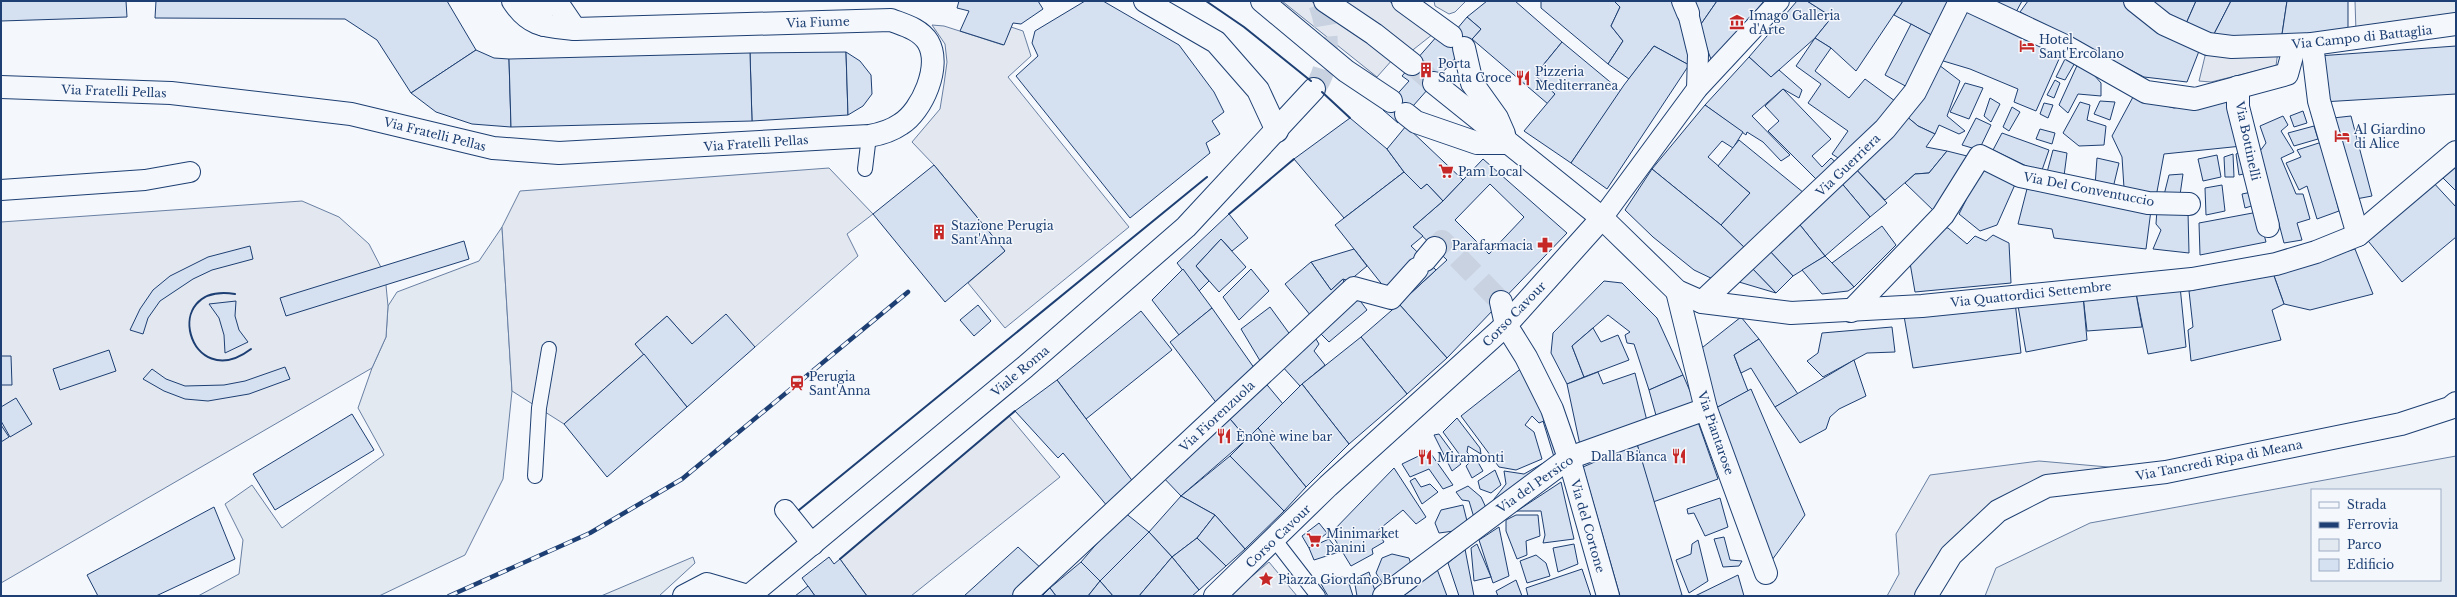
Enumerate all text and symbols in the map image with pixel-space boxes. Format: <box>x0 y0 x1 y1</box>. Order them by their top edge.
place label: Imago Galleria d'Arte <box>1749 8 1841 37</box>
street label: Via Fiume <box>785 13 850 31</box>
museum icon: Imago Galleria d'Arte <box>1728 13 1746 31</box>
street label: Via Campo di Battaglia <box>2290 22 2433 52</box>
place label: Hotel Sant'Ercolano <box>2039 32 2124 61</box>
hotel icon: Hotel Sant'Ercolano <box>2018 37 2036 55</box>
place label: Porta Santa Croce <box>1438 56 1512 85</box>
building icon: Porta Santa Croce <box>1417 61 1435 79</box>
place label: Pizzeria Mediterranea <box>1535 64 1619 93</box>
restaurant icon: Pizzeria Mediterranea <box>1514 69 1532 87</box>
street label: Via Fratelli Pellas <box>60 82 167 100</box>
street label: Via Bottinelli <box>2232 99 2264 182</box>
street label: Via Fratelli Pellas <box>381 114 488 154</box>
place label: Al Giardino di Alice <box>2353 122 2426 151</box>
hotel icon: Al Giardino di Alice <box>2333 127 2351 145</box>
street label: Via Guerriera <box>1812 130 1883 200</box>
street label: Via Fratelli Pellas <box>702 132 809 154</box>
supermarket icon: Pam Local <box>1437 162 1455 180</box>
place label: Pam Local <box>1458 164 1523 179</box>
street label: Via Del Conventuccio <box>2021 169 2156 209</box>
place label: Stazione Perugia Sant'Anna <box>951 218 1054 247</box>
building icon: Stazione Perugia Sant'Anna <box>930 223 948 241</box>
pharmacy icon: Parafarmacia <box>1536 236 1554 254</box>
place label: Parafarmacia <box>1452 238 1533 253</box>
street label: Corso Cavour <box>1479 278 1549 350</box>
street label: Via Quattordici Settembre <box>1949 278 2112 310</box>
street label: Viale Roma <box>987 342 1052 400</box>
place label: Perugia Sant'Anna <box>809 369 871 398</box>
station icon: Perugia Sant'Anna <box>788 374 806 392</box>
street label: Via Fiorenzuola <box>1176 377 1258 455</box>
street label: Via Piantarose <box>1694 388 1737 477</box>
restaurant icon: Ènonè wine bar <box>1215 427 1233 445</box>
place label: Ènonè wine bar <box>1236 428 1332 444</box>
street label: Via Tancredi Ripa di Meana <box>2133 436 2304 484</box>
restaurant icon: Dalla Bianca <box>1670 447 1688 465</box>
restaurant icon: Miramonti <box>1416 448 1434 466</box>
place label: Dalla Bianca <box>1591 449 1667 464</box>
place label: Miramonti <box>1437 450 1504 465</box>
street label: Via del Persico <box>1493 452 1576 517</box>
street label: Via del Cortone <box>1567 477 1609 575</box>
legend <box>2311 489 2441 581</box>
text: Strada <box>2347 497 2387 512</box>
street label: Corso Cavour <box>1242 501 1314 571</box>
text: Ferrovia <box>2347 517 2399 532</box>
place label: Minimarket panini <box>1326 526 1400 555</box>
supermarket icon: Minimarket panini <box>1305 531 1323 549</box>
text: Parco <box>2347 537 2382 552</box>
text: Edificio <box>2347 557 2394 572</box>
place icon: Piazza Giordano Bruno <box>1257 570 1275 588</box>
place label: Piazza Giordano Bruno <box>1278 572 1422 587</box>

